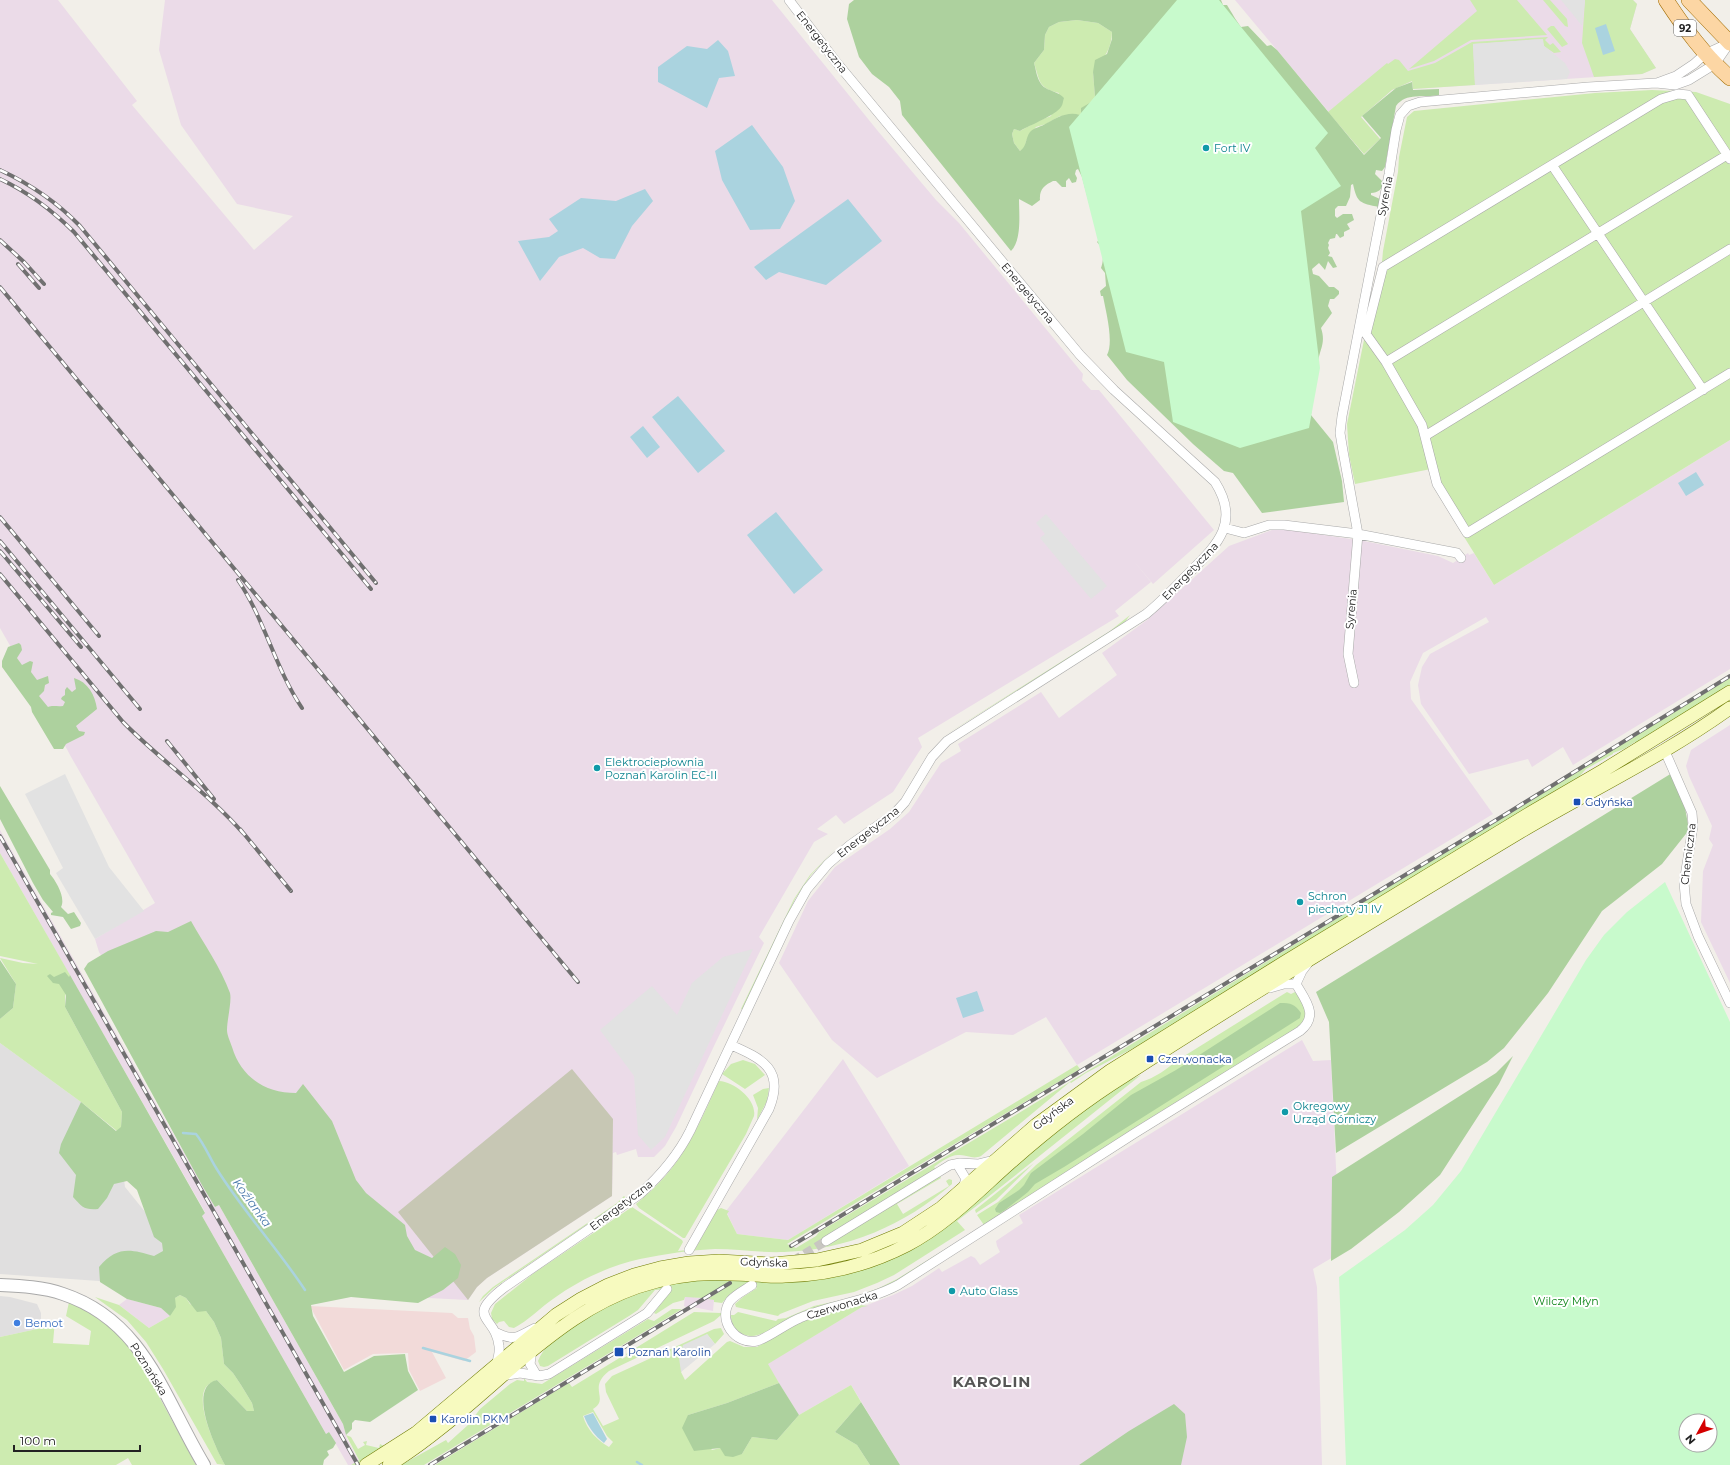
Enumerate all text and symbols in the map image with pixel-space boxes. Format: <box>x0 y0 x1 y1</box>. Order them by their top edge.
street label: Energetyczna <box>793 8 851 76</box>
road number: 92 <box>1674 20 1696 36</box>
place label: Fort IV <box>1214 141 1251 155</box>
marker: Fort IV <box>1201 143 1211 153</box>
street label: Syrenia <box>1374 175 1396 217</box>
street label: Energetyczna <box>998 260 1058 326</box>
street label: Energetyczna <box>1159 539 1221 603</box>
street label: Syrenia <box>1342 588 1360 630</box>
place label: Elektrociepłownia Poznań Karolin EC-II <box>605 755 717 782</box>
marker: Elektrociepłownia Poznań Karolin EC-II <box>592 763 602 773</box>
place label: Gdyńska <box>1585 795 1633 809</box>
marker: Gdyńska <box>1572 797 1582 807</box>
street label: Energetyczna <box>834 803 902 861</box>
street label: Chemiczna <box>1677 822 1699 886</box>
place label: Schron piechoty J1 IV <box>1308 889 1382 916</box>
marker: Schron piechoty J1 IV <box>1295 897 1305 907</box>
place label: Czerwonacka <box>1158 1052 1232 1066</box>
marker: Czerwonacka <box>1145 1054 1155 1064</box>
street label: Gdyńska <box>1030 1093 1076 1133</box>
place label: Okręgowy Urząd Górniczy <box>1293 1099 1376 1126</box>
marker: Okręgowy Urząd Górniczy <box>1280 1107 1290 1117</box>
water label: Koźlanka <box>230 1176 275 1230</box>
street label: Energetyczna <box>587 1177 655 1233</box>
street label: Gdyńska <box>740 1254 788 1270</box>
place label: Auto Glass <box>960 1284 1019 1298</box>
marker: Auto Glass <box>947 1286 957 1296</box>
street label: Czerwonacka <box>805 1288 879 1322</box>
park label: Wilczy Młyn <box>1533 1294 1599 1308</box>
place label: Bemot <box>25 1316 64 1330</box>
marker: Bemot <box>12 1318 22 1328</box>
street label: Poznańska <box>127 1340 171 1398</box>
place label: Poznań Karolin <box>628 1345 711 1359</box>
marker: Poznań Karolin <box>613 1346 625 1358</box>
district label: KAROLIN <box>953 1372 1031 1391</box>
place label: Karolin PKM <box>441 1412 509 1426</box>
north arrow <box>1678 1413 1718 1453</box>
marker: Karolin PKM <box>428 1414 438 1424</box>
scale bar <box>14 1427 140 1453</box>
text: N <box>1682 1432 1699 1447</box>
text: 100 m <box>20 1433 56 1448</box>

